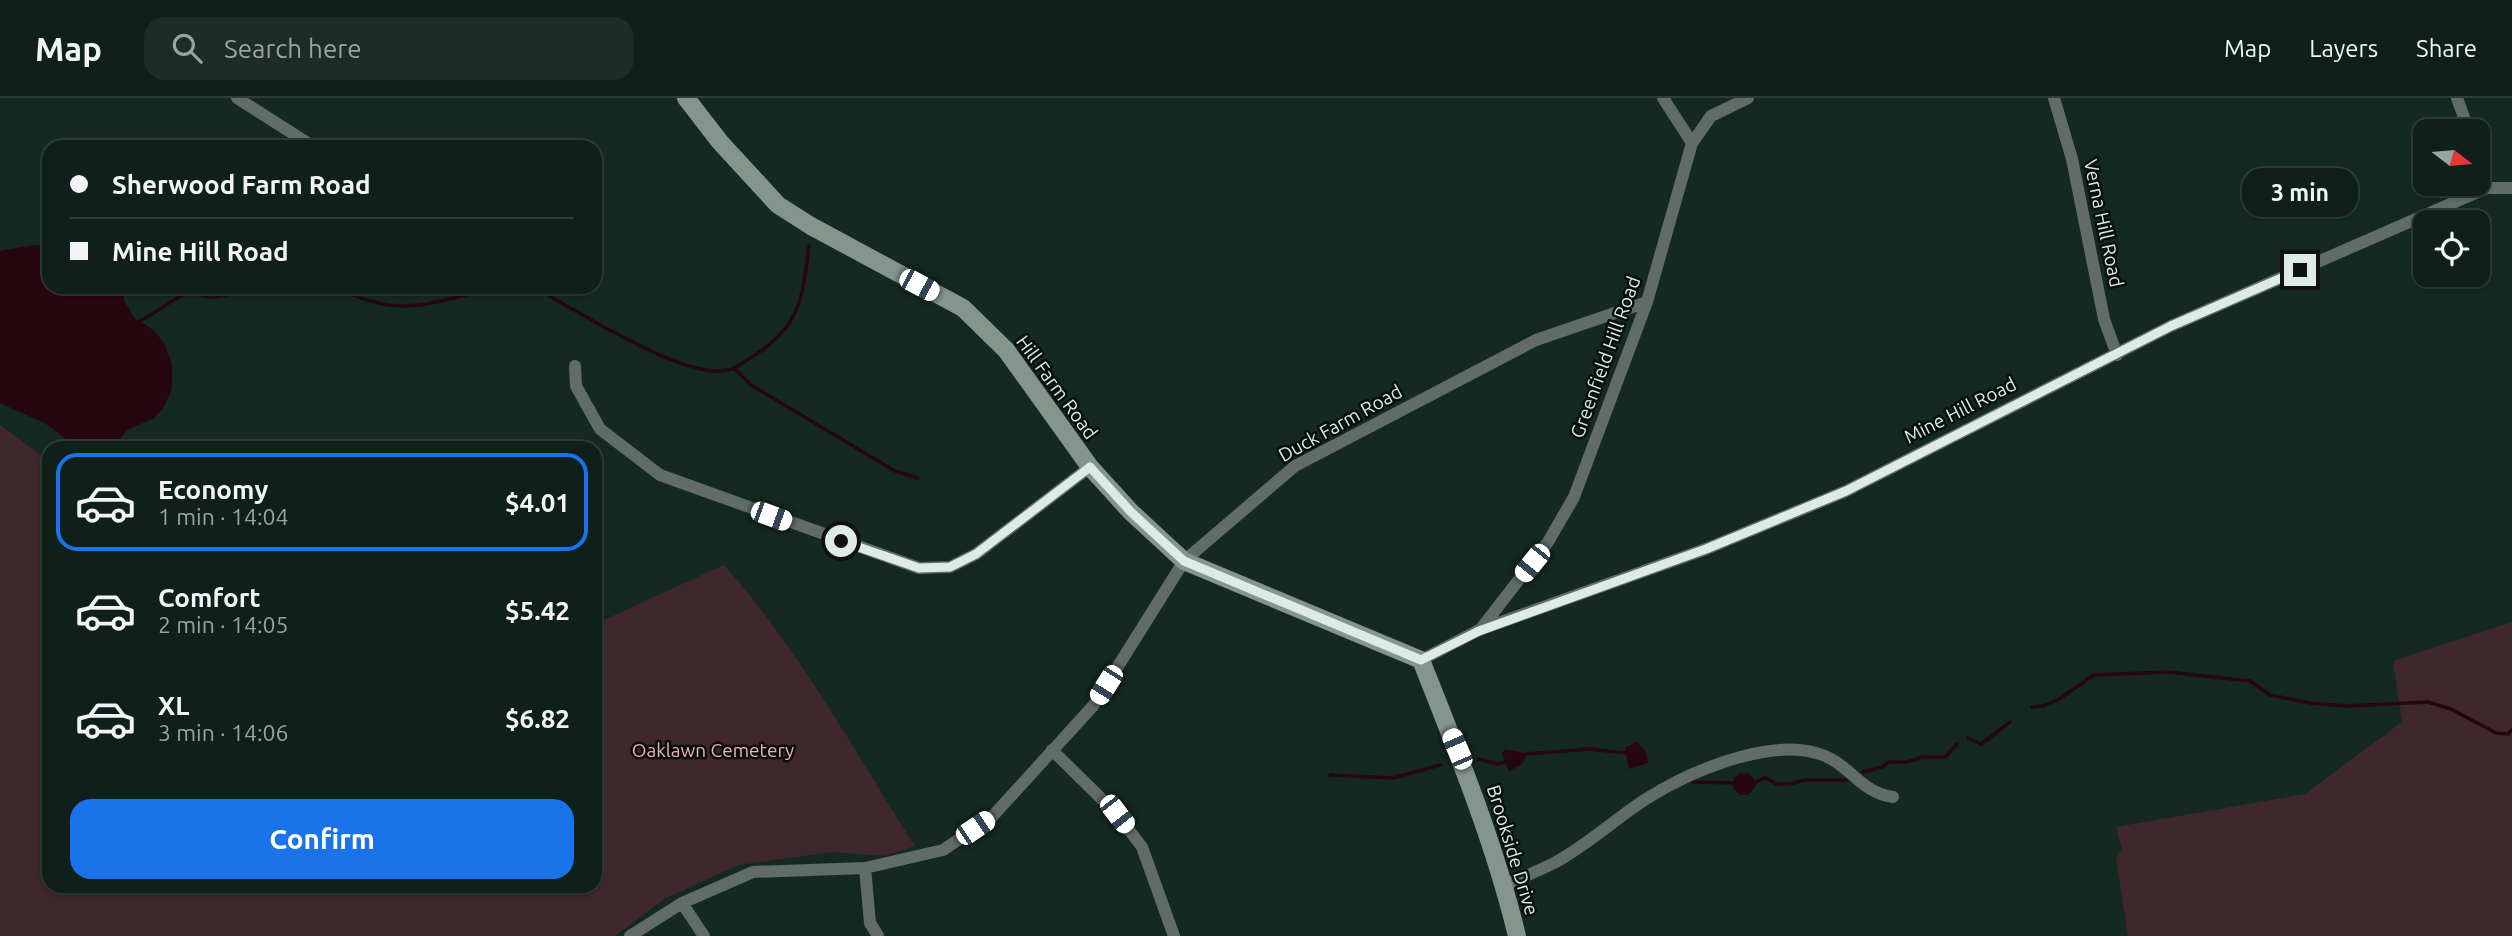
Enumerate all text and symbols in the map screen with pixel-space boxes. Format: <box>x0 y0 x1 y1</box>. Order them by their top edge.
search box <box>144 17 634 80</box>
icon: search <box>168 29 206 67</box>
text: Map <box>35 30 102 67</box>
text: Search here <box>224 34 362 63</box>
text: Map <box>2224 35 2271 62</box>
text: Layers <box>2309 35 2378 62</box>
text: Share <box>2416 35 2477 62</box>
north arrow <box>2413 119 2490 196</box>
map controls <box>2413 119 2490 287</box>
street label: Verna Hill Road <box>2080 157 2128 289</box>
callout: 3 min <box>2242 169 2358 218</box>
text: Sherwood Farm Road <box>112 170 371 199</box>
text: 3 min <box>2271 180 2329 205</box>
button: locate <box>2413 210 2490 287</box>
text: Mine Hill Road <box>112 237 289 266</box>
route end <box>2284 254 2316 286</box>
car <box>896 266 943 304</box>
street label: Greenfield Hill Road <box>1566 273 1644 441</box>
street label: Hill Farm Road <box>1012 331 1102 443</box>
street label: Mine Hill Road <box>1900 372 2020 448</box>
street label: Duck Farm Road <box>1274 380 1406 466</box>
icon: car <box>74 471 137 534</box>
text: Economy <box>158 475 268 504</box>
text: $4.01 <box>505 488 570 517</box>
car <box>748 499 795 533</box>
text: 1 min · 14:04 <box>158 504 289 529</box>
route start <box>825 525 857 557</box>
car <box>1511 540 1554 586</box>
icon: car <box>74 579 137 642</box>
text: Comfort <box>158 583 261 612</box>
text: $5.42 <box>505 596 570 625</box>
text: 2 min · 14:05 <box>158 612 289 637</box>
car <box>1086 662 1127 708</box>
icon: car <box>74 687 137 750</box>
text: XL <box>158 691 189 720</box>
text: $6.82 <box>505 704 570 733</box>
text: 3 min · 14:06 <box>158 720 289 745</box>
car <box>1440 726 1475 772</box>
park label: Oaklawn Cemetery <box>632 739 794 761</box>
street label: Brookside Drive <box>1483 782 1543 918</box>
car <box>1096 791 1139 837</box>
button: Confirm <box>70 799 574 879</box>
car <box>952 808 999 848</box>

